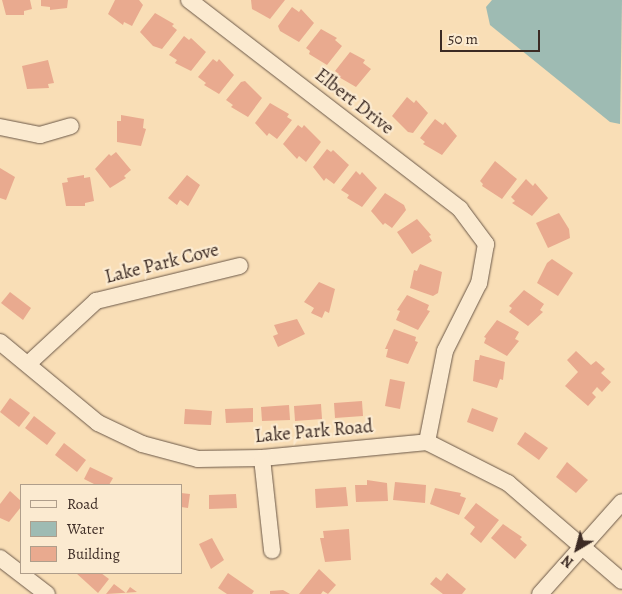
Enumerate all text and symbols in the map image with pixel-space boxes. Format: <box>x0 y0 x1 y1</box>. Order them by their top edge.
scale bar <box>442 20 542 52</box>
text: 50 m <box>448 29 478 49</box>
street label: Elbert Drive <box>310 64 398 140</box>
street label: Lake Park Cove <box>103 239 221 289</box>
street label: Lake Park Road <box>254 415 374 449</box>
legend <box>20 484 182 574</box>
text: Road <box>67 494 98 514</box>
text: Water <box>67 519 104 539</box>
north arrow <box>552 524 602 574</box>
text: Building <box>67 544 120 564</box>
text: N <box>558 551 577 572</box>

